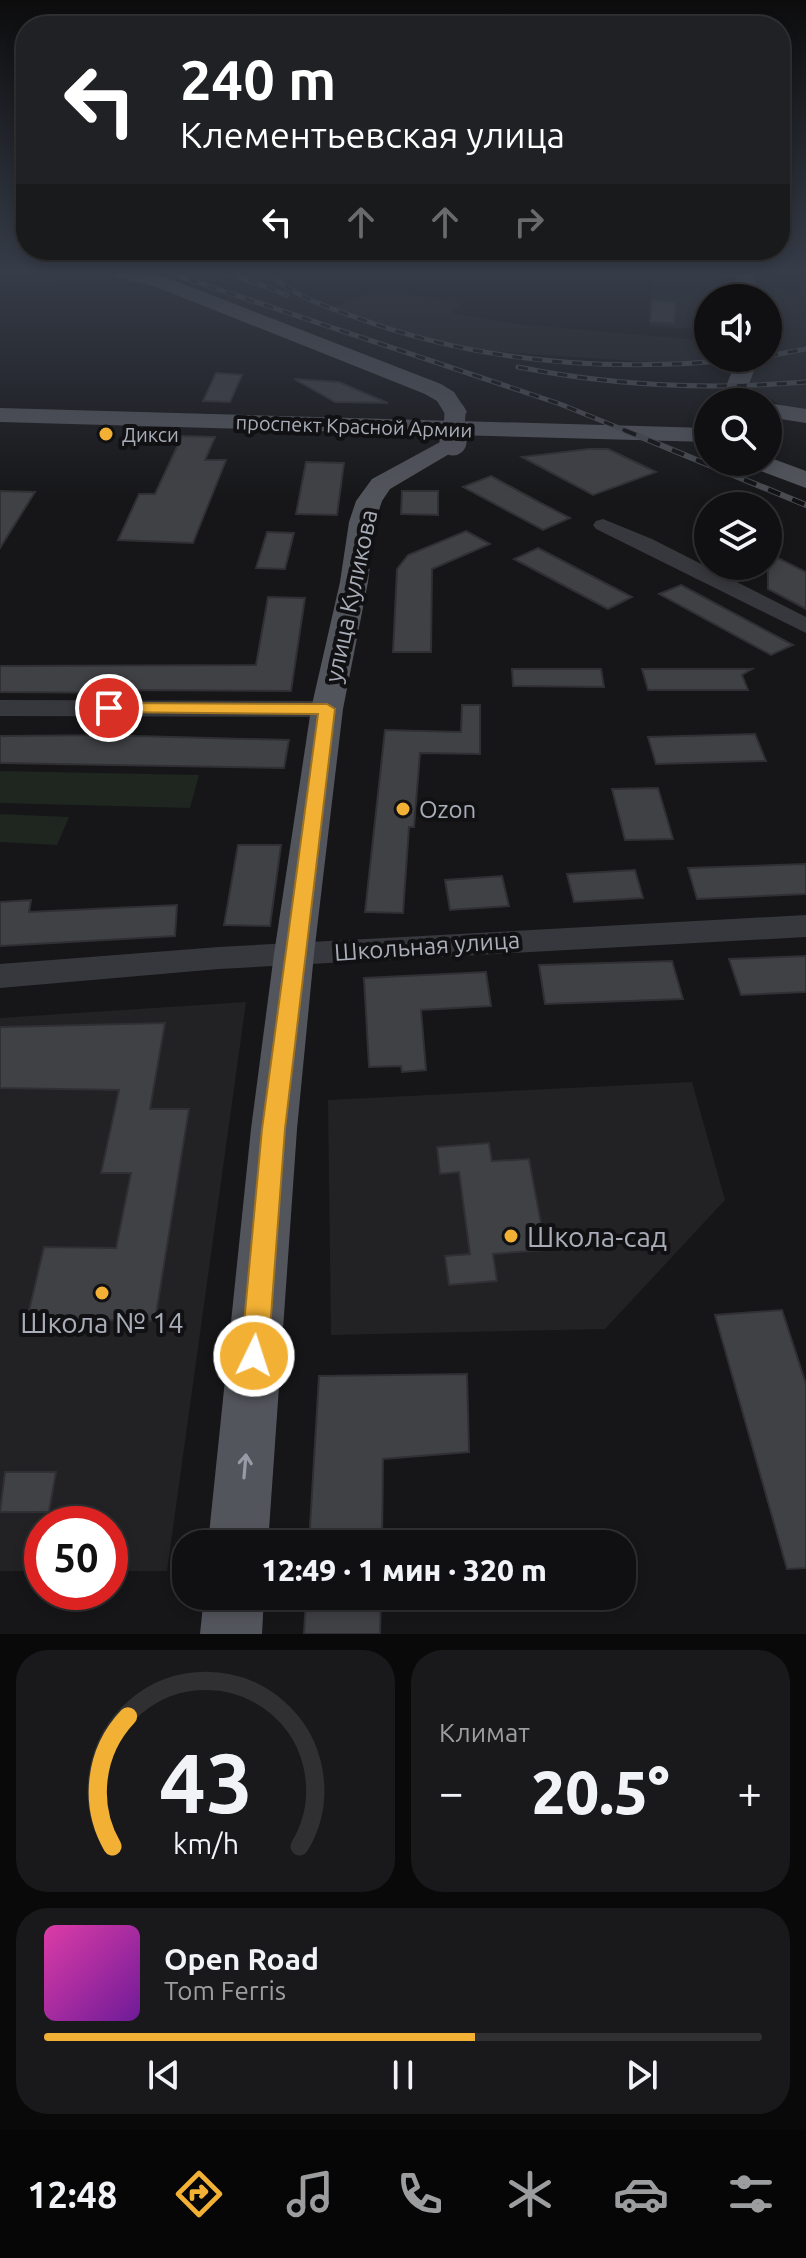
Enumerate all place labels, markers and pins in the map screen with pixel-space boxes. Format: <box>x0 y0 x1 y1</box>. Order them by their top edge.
place label: Дикси <box>122 423 179 446</box>
marker: Дикси <box>97 425 115 443</box>
pin <box>75 674 143 742</box>
place label: Ozon <box>419 796 476 823</box>
marker: Ozon <box>394 800 412 818</box>
place label: Школа-сад <box>527 1221 667 1252</box>
marker: Школа-сад <box>502 1227 520 1245</box>
marker: Школа № 14 <box>93 1284 111 1302</box>
place label: Школа № 14 <box>20 1307 184 1338</box>

